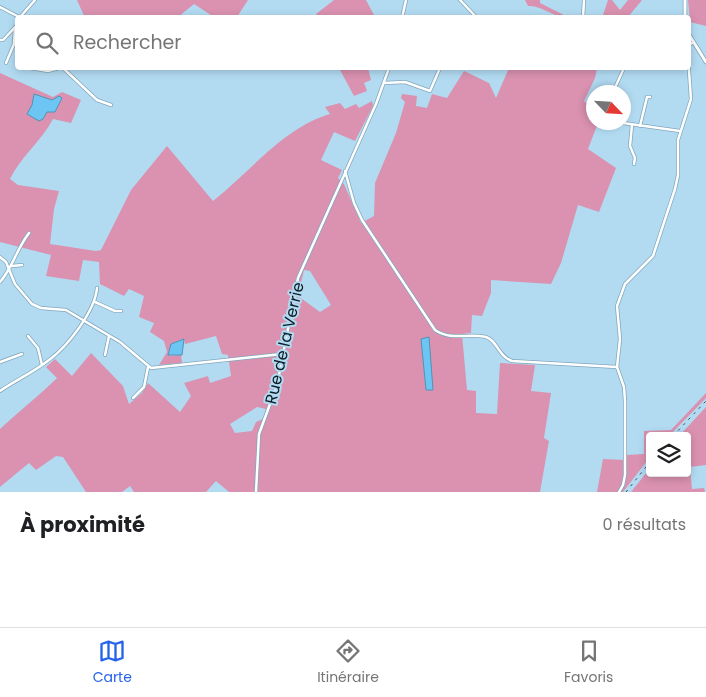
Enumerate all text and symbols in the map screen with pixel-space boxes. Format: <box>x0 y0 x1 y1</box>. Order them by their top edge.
search box <box>15 15 691 70</box>
icon: search <box>33 29 61 57</box>
text: Rechercher <box>73 29 181 56</box>
north arrow <box>586 85 631 130</box>
street label: Rue de la Verrie <box>259 280 310 406</box>
map controls <box>646 432 691 477</box>
button: layers <box>646 432 691 477</box>
text: À proximité <box>20 510 145 539</box>
text: 0 résultats <box>602 513 686 536</box>
tab: Carte <box>93 637 132 688</box>
tab: Itinéraire <box>317 637 379 688</box>
tab: Favoris <box>564 637 613 688</box>

